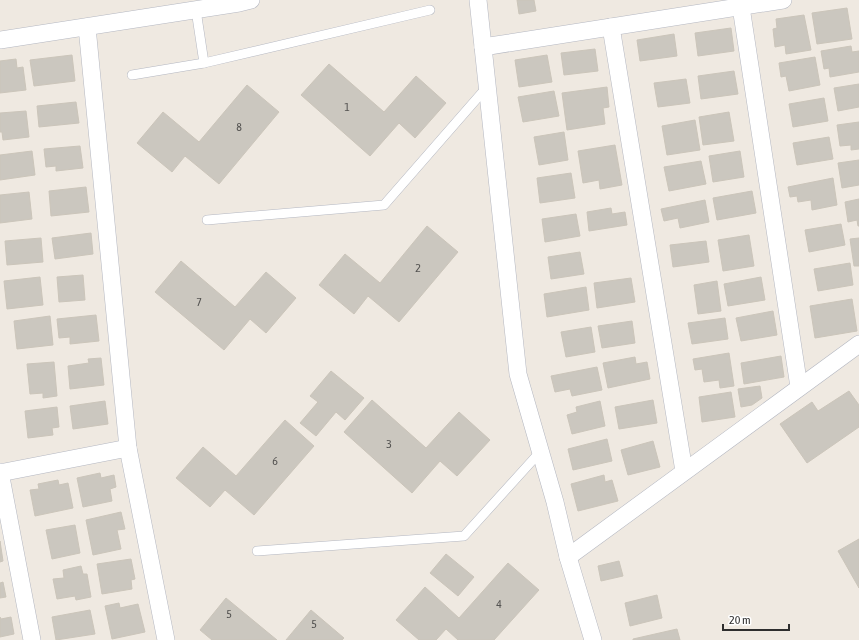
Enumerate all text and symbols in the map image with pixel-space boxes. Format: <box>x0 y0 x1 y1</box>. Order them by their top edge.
house number: 1 <box>344 100 350 114</box>
house number: 8 <box>236 120 242 134</box>
house number: 2 <box>415 261 421 275</box>
house number: 7 <box>196 295 202 309</box>
house number: 3 <box>386 437 392 451</box>
house number: 6 <box>272 454 278 468</box>
house number: 4 <box>496 597 502 611</box>
scale bar <box>723 606 789 632</box>
house number: 5 <box>226 607 232 621</box>
text: 20 m <box>729 613 751 627</box>
house number: 5 <box>311 617 317 631</box>

